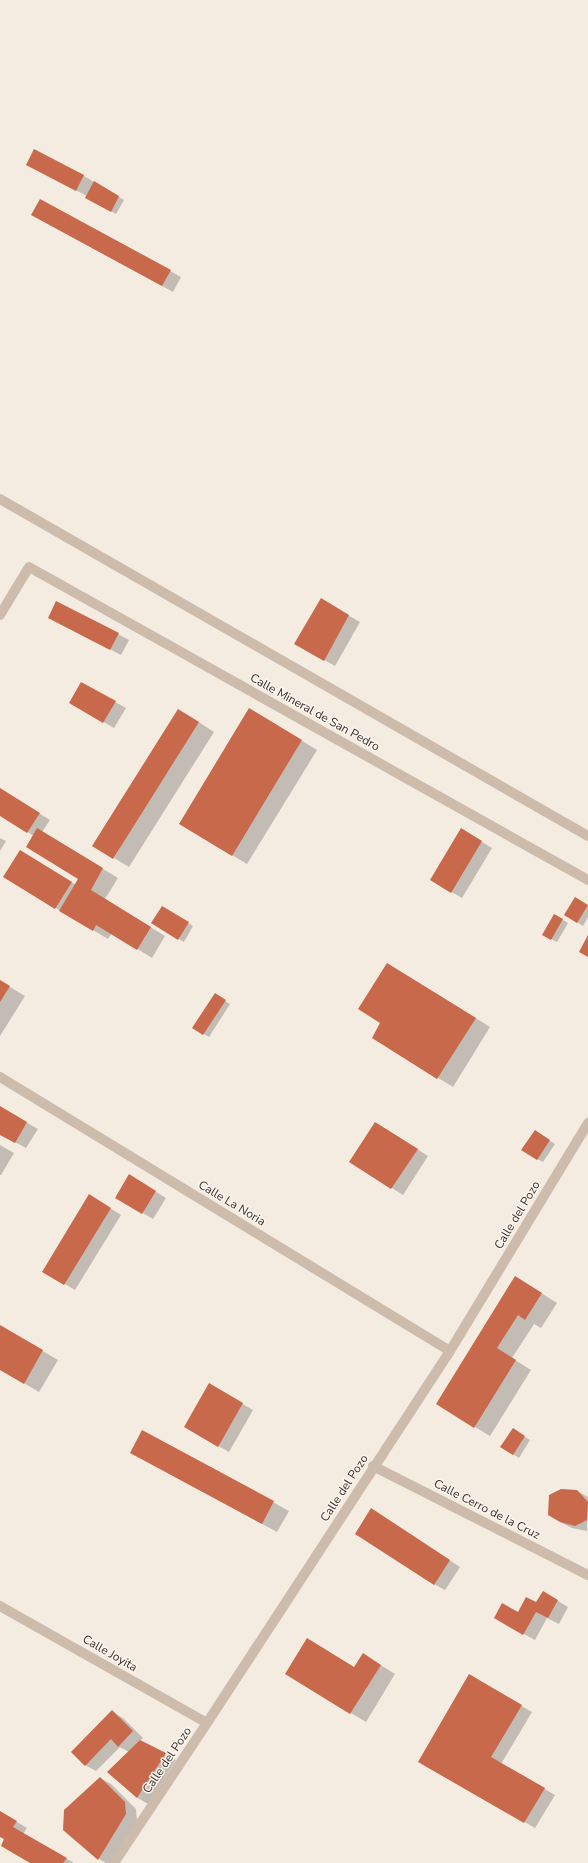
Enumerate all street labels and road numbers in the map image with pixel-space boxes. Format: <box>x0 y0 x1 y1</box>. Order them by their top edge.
street label: Calle Mineral de San Pedro <box>247 670 383 755</box>
street label: Calle La Noria <box>195 1177 269 1229</box>
street label: Calle del Pozo <box>490 1178 544 1252</box>
street label: Calle del Pozo <box>316 1451 372 1525</box>
street label: Calle Cerro de la Cruz <box>431 1475 543 1543</box>
street label: Calle Joyita <box>80 1631 140 1675</box>
street label: Calle del Pozo <box>139 1723 195 1796</box>

